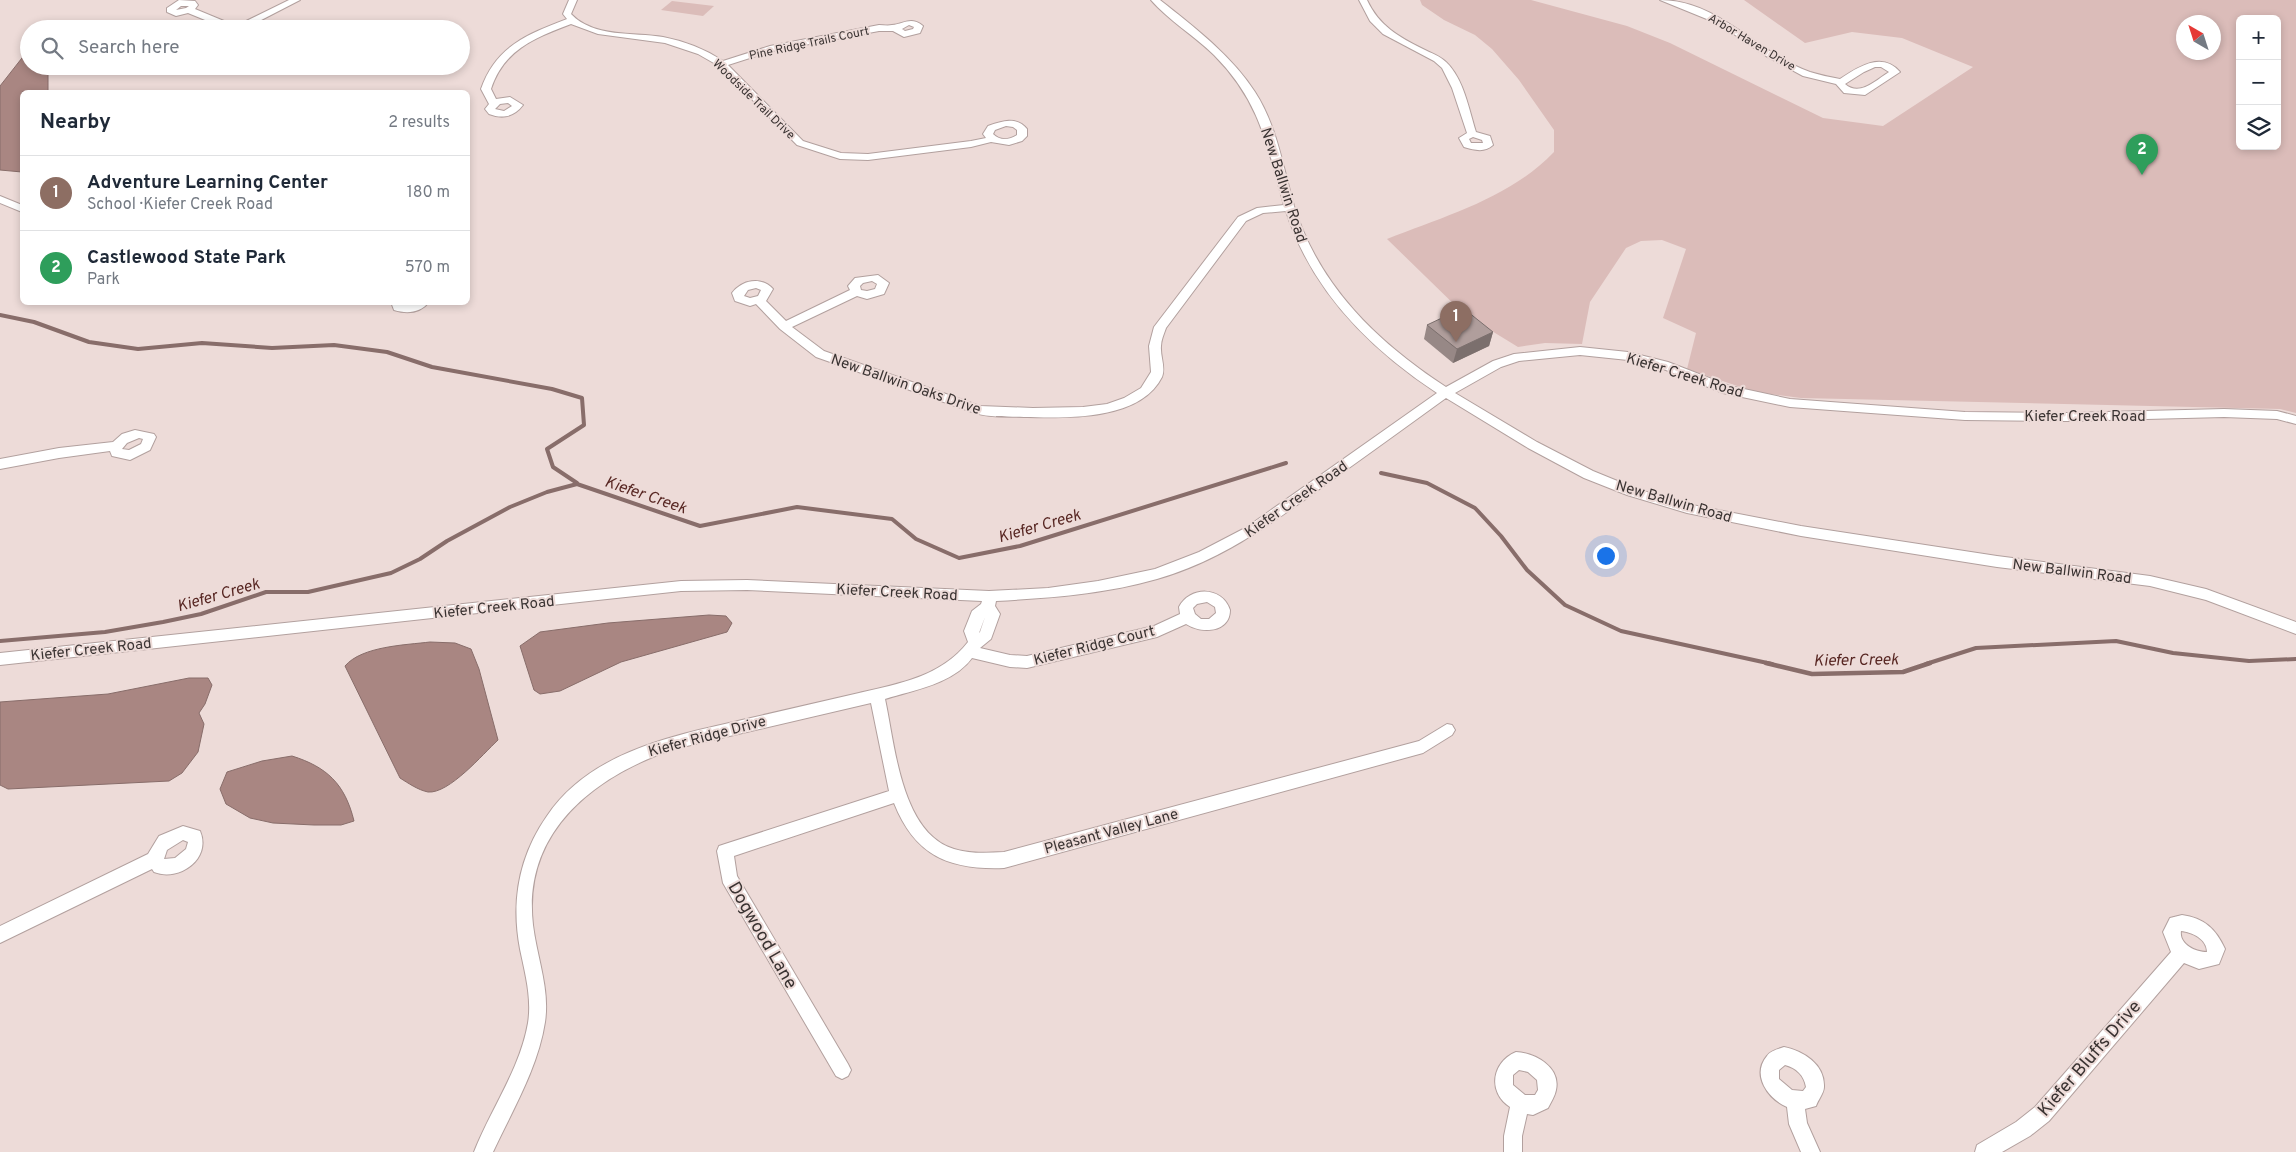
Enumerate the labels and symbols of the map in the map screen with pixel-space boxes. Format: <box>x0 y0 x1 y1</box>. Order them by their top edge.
street label: Arbor Haven Drive <box>1705 11 1798 75</box>
north arrow <box>2176 15 2221 60</box>
street label: Pine Ridge Trails Court <box>748 23 871 65</box>
street label: Woodside Trail Drive <box>709 56 798 143</box>
street label: New Ballwin Road <box>1255 126 1310 245</box>
pin: 2 <box>2126 134 2158 175</box>
pin: 1 <box>1440 301 1472 342</box>
street label: Kiefer Creek Road <box>1624 350 1745 403</box>
street label: New Ballwin Oaks Drive <box>828 351 983 420</box>
street label: Kiefer Creek Road <box>2024 408 2146 427</box>
street label: Kiefer Creek Road <box>1242 458 1352 543</box>
water label: Kiefer Creek <box>602 473 690 519</box>
street label: New Ballwin Road <box>1613 477 1734 528</box>
water label: Kiefer Creek <box>996 505 1084 548</box>
your location <box>1593 543 1619 569</box>
street label: New Ballwin Road <box>2011 556 2132 589</box>
water label: Kiefer Creek <box>175 574 263 617</box>
street label: Kiefer Creek Road <box>836 581 958 606</box>
street label: Kiefer Creek Road <box>433 593 556 624</box>
street label: Kiefer Ridge Court <box>1032 622 1157 671</box>
street label: Kiefer Creek Road <box>30 635 153 666</box>
water label: Kiefer Creek <box>1813 650 1900 672</box>
street label: Kiefer Ridge Drive <box>646 713 768 762</box>
street label: Pleasant Valley Lane <box>1042 805 1180 859</box>
street label: Dogwood Lane <box>722 878 802 994</box>
street label: Kiefer Bluffs Drive <box>2033 996 2147 1122</box>

